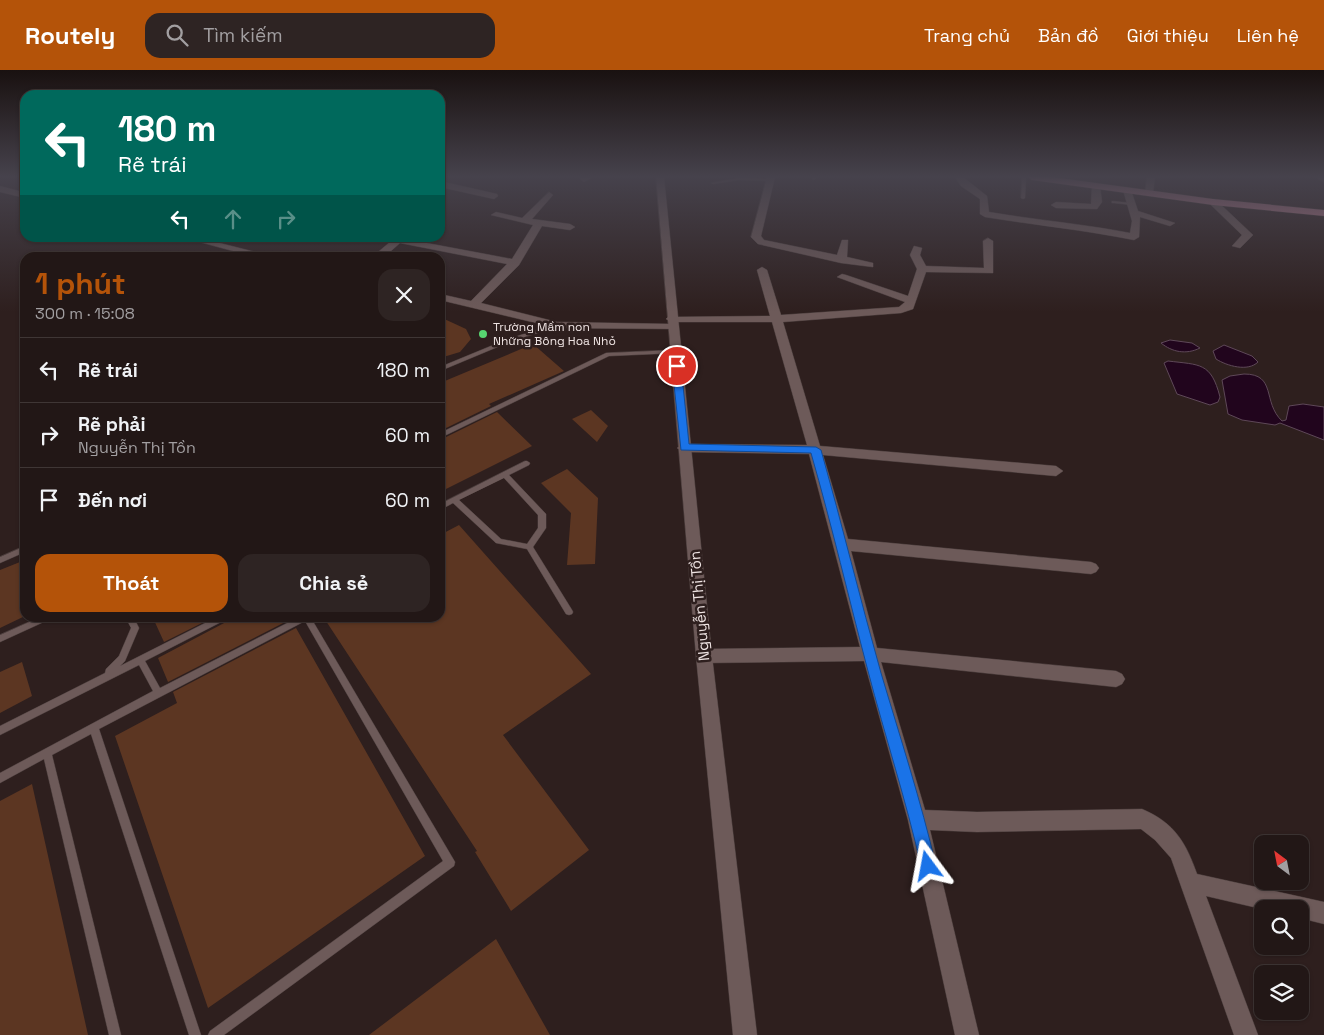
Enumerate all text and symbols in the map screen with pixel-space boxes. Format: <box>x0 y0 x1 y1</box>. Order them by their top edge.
search box <box>145 13 495 58</box>
text: Routely <box>25 20 115 51</box>
icon: search <box>163 21 191 49</box>
text: Tìm kiếm <box>203 23 283 48</box>
text: Trang chủ <box>924 24 1010 47</box>
text: Bản đồ <box>1038 24 1099 47</box>
text: Giới thiệu <box>1127 24 1209 47</box>
text: Liên hệ <box>1237 24 1299 47</box>
text: 180 m <box>118 107 216 151</box>
icon: left <box>35 110 100 175</box>
text: Rẽ trái <box>118 150 187 178</box>
icon: left <box>166 205 194 233</box>
icon: ahead <box>219 205 247 233</box>
icon: right <box>272 205 300 233</box>
text: 1 phút <box>35 264 126 303</box>
button: close <box>378 269 430 321</box>
text: 300 m · 15:08 <box>35 303 135 324</box>
place label: Trường Mầm non Những Bông Hoa Nhỏ <box>493 319 616 349</box>
marker: Trường Mầm non Những Bông Hoa Nhỏ <box>477 328 489 340</box>
pin <box>656 345 698 387</box>
icon: arrive <box>663 352 691 380</box>
icon: left <box>35 356 63 384</box>
text: Rẽ trái <box>78 358 138 383</box>
text: 180 m <box>377 358 430 383</box>
text: Rẽ phải <box>78 412 146 437</box>
icon: right <box>35 421 63 449</box>
text: 60 m <box>385 423 430 448</box>
text: Nguyễn Thị Tồn <box>78 437 196 458</box>
icon: arrive <box>35 486 63 514</box>
text: Đến nơi <box>78 488 147 513</box>
text: 60 m <box>385 488 430 513</box>
street label: Nguyễn Thị Tồn <box>685 550 713 662</box>
button: Thoát <box>35 554 228 612</box>
button: Chia sẻ <box>238 554 430 612</box>
north arrow <box>1254 835 1309 890</box>
map controls <box>1254 835 1309 1020</box>
position arrow <box>901 839 953 891</box>
button: search <box>1254 900 1309 955</box>
button: layers <box>1254 965 1309 1020</box>

